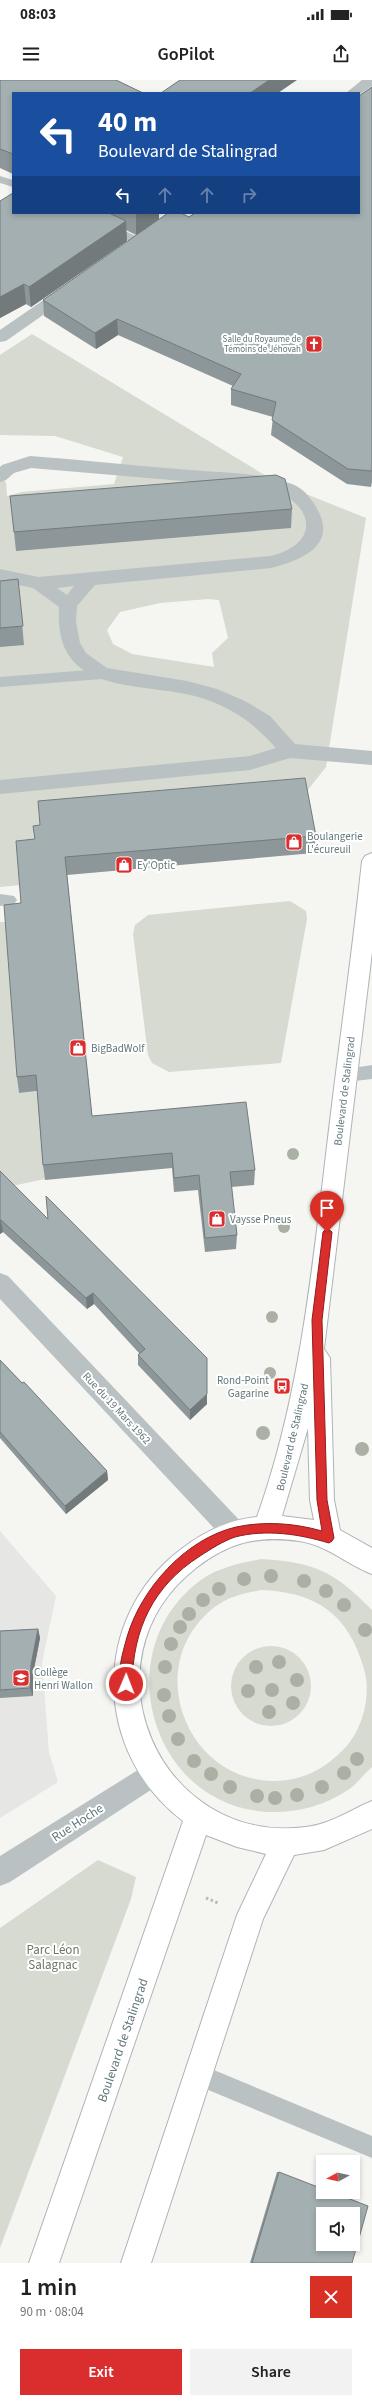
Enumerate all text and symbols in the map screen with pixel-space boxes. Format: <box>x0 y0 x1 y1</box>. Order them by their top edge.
text: 08:03 <box>20 4 56 25</box>
text: GoPilot <box>157 42 215 67</box>
icon: menu <box>20 43 42 65</box>
icon: share <box>330 43 352 65</box>
text: 40 m <box>98 102 157 142</box>
icon: left <box>32 108 84 160</box>
text: Boulevard de Stalingrad <box>98 139 278 164</box>
icon: left <box>112 184 134 206</box>
icon: ahead <box>154 184 176 206</box>
icon: ahead <box>196 184 218 206</box>
icon: right <box>238 184 260 206</box>
place label: Salle du Royaume de Témoins de Jéhovah <box>223 333 302 356</box>
church icon: Salle du Royaume de Témoins de Jéhovah <box>304 334 324 354</box>
place label: Boulangerie L'écureuil <box>307 829 363 857</box>
shop icon: Boulangerie L'écureuil <box>284 832 304 852</box>
shop icon: Ey'Optic <box>114 855 134 875</box>
place label: Ey'Optic <box>137 858 175 873</box>
street label: Boulevard de Stalingrad <box>330 1036 359 1147</box>
shop icon: BigBadWolf <box>68 1038 88 1058</box>
place label: BigBadWolf <box>91 1041 145 1056</box>
pin <box>310 1191 344 1232</box>
icon: arrive <box>316 1197 338 1219</box>
shop icon: Vaysse Pneus <box>207 1209 227 1229</box>
place label: Vaysse Pneus <box>230 1212 292 1227</box>
street label: Rue du 19 Mars 1962 <box>79 1369 154 1448</box>
place label: Rond-Point Gagarine <box>217 1373 270 1401</box>
bus stop icon: Rond-Point Gagarine <box>272 1376 292 1396</box>
street label: Boulevard de Stalingrad <box>273 1382 312 1492</box>
position arrow <box>105 1663 147 1705</box>
place label: Collège Henri Wallon <box>34 1665 93 1693</box>
school or university icon: Collège Henri Wallon <box>11 1668 31 1688</box>
street label: Rue Hoche <box>48 1799 107 1846</box>
park label: Parc Léon Salagnac <box>26 1941 80 1974</box>
street label: Boulevard de Stalingrad <box>93 1976 153 2105</box>
north arrow <box>316 2155 360 2199</box>
map controls <box>316 2155 360 2251</box>
button: sound <box>316 2207 360 2251</box>
text: 1 min <box>20 2270 77 2305</box>
button: close <box>310 2276 352 2318</box>
text: 90 m · 08:04 <box>20 2303 84 2321</box>
button: Exit <box>20 2349 182 2395</box>
button: Share <box>190 2349 352 2395</box>

